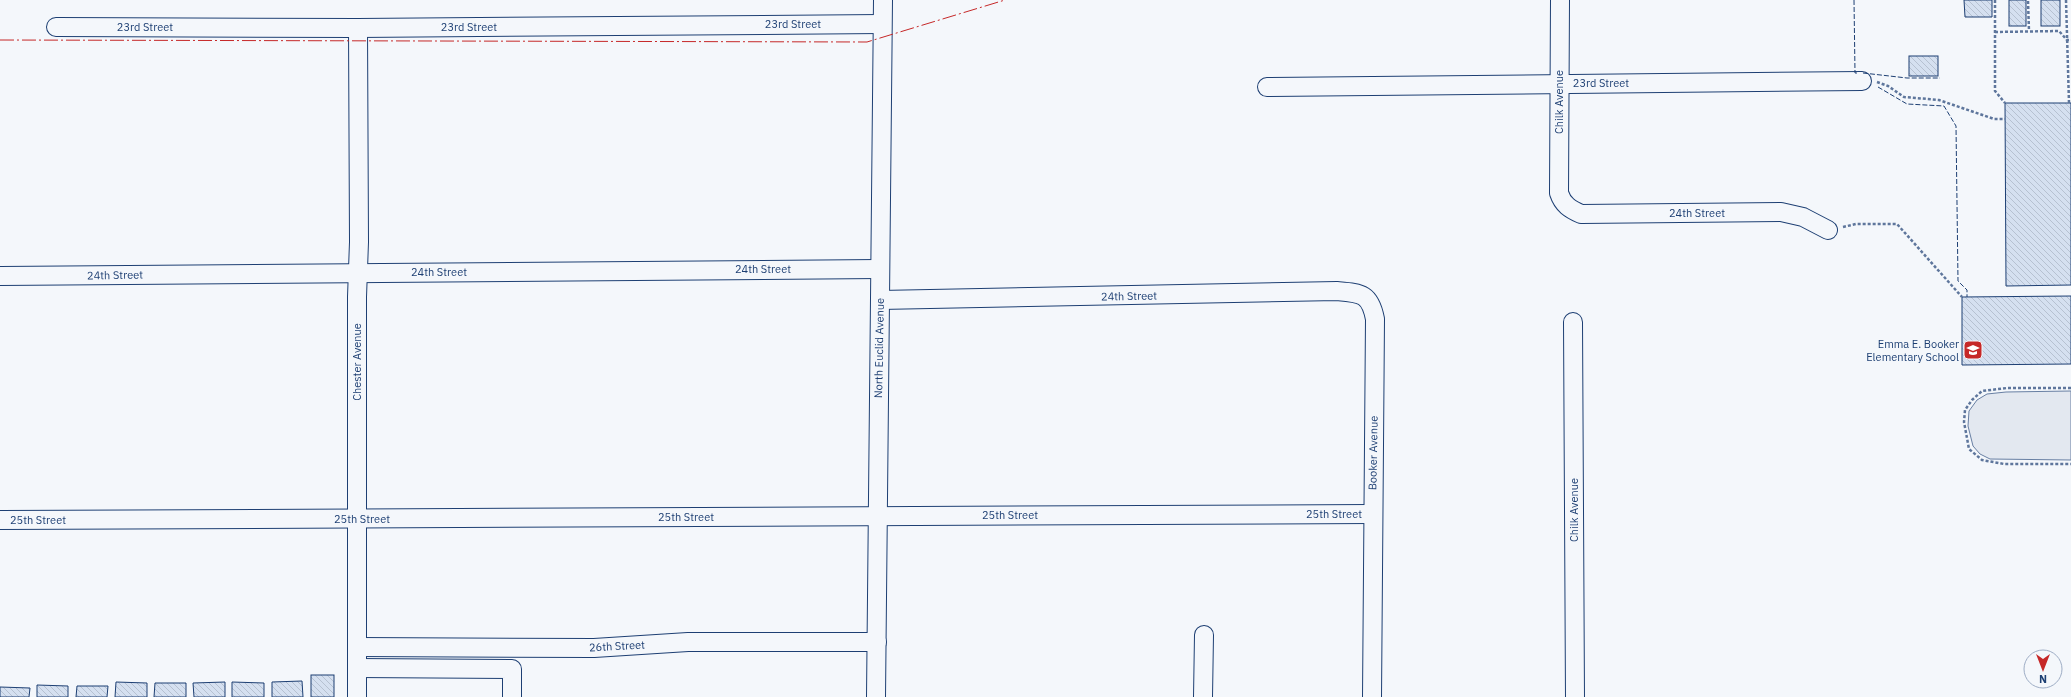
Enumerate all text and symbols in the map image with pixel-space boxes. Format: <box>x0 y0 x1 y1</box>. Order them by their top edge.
street label: 23rd Street <box>765 17 821 31</box>
street label: 23rd Street <box>117 20 173 34</box>
street label: 23rd Street <box>441 20 497 34</box>
street label: Chilk Avenue <box>1552 70 1566 134</box>
street label: 23rd Street <box>1573 76 1629 90</box>
street label: 24th Street <box>1669 206 1725 220</box>
street label: 24th Street <box>735 262 791 276</box>
street label: 24th Street <box>411 265 467 279</box>
street label: 24th Street <box>87 268 143 282</box>
street label: 24th Street <box>1101 289 1157 303</box>
street label: North Euclid Avenue <box>871 298 887 398</box>
street label: Chester Avenue <box>350 323 364 401</box>
place label: Emma E. Booker Elementary School <box>1866 337 1959 364</box>
school or university icon: Emma E. Booker Elementary School <box>1962 339 1984 361</box>
street label: Booker Avenue <box>1365 416 1381 490</box>
street label: Chilk Avenue <box>1567 478 1581 542</box>
street label: 25th Street <box>1306 507 1362 521</box>
street label: 25th Street <box>982 508 1038 522</box>
street label: 25th Street <box>658 510 714 524</box>
street label: 25th Street <box>334 512 390 526</box>
street label: 25th Street <box>10 513 66 527</box>
street label: 26th Street <box>589 638 646 654</box>
north arrow <box>2023 649 2063 689</box>
text: N <box>2039 672 2047 686</box>

